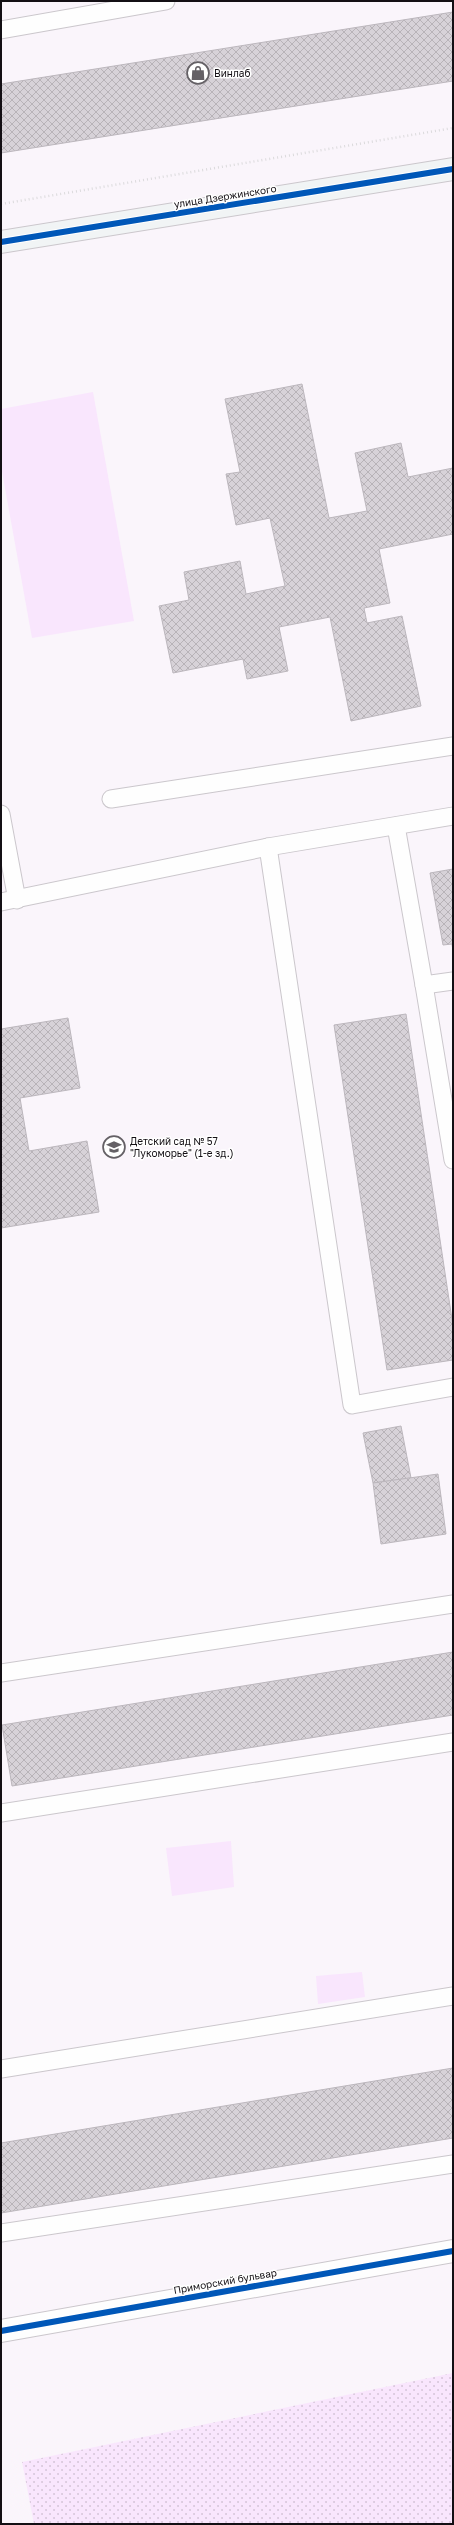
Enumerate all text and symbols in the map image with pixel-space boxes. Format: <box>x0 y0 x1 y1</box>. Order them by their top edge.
shop icon: Винлаб <box>185 60 211 86</box>
place label: Винлаб <box>214 67 250 79</box>
street label: улица Дзержинского <box>173 182 277 210</box>
school or university icon: Детский сад № 57 "Лукоморье" (1-е зд.) <box>101 1134 127 1160</box>
place label: Детский сад № 57 "Лукоморье" (1-е зд.) <box>130 1135 234 1159</box>
street label: Приморский бульвар <box>172 2266 278 2296</box>

